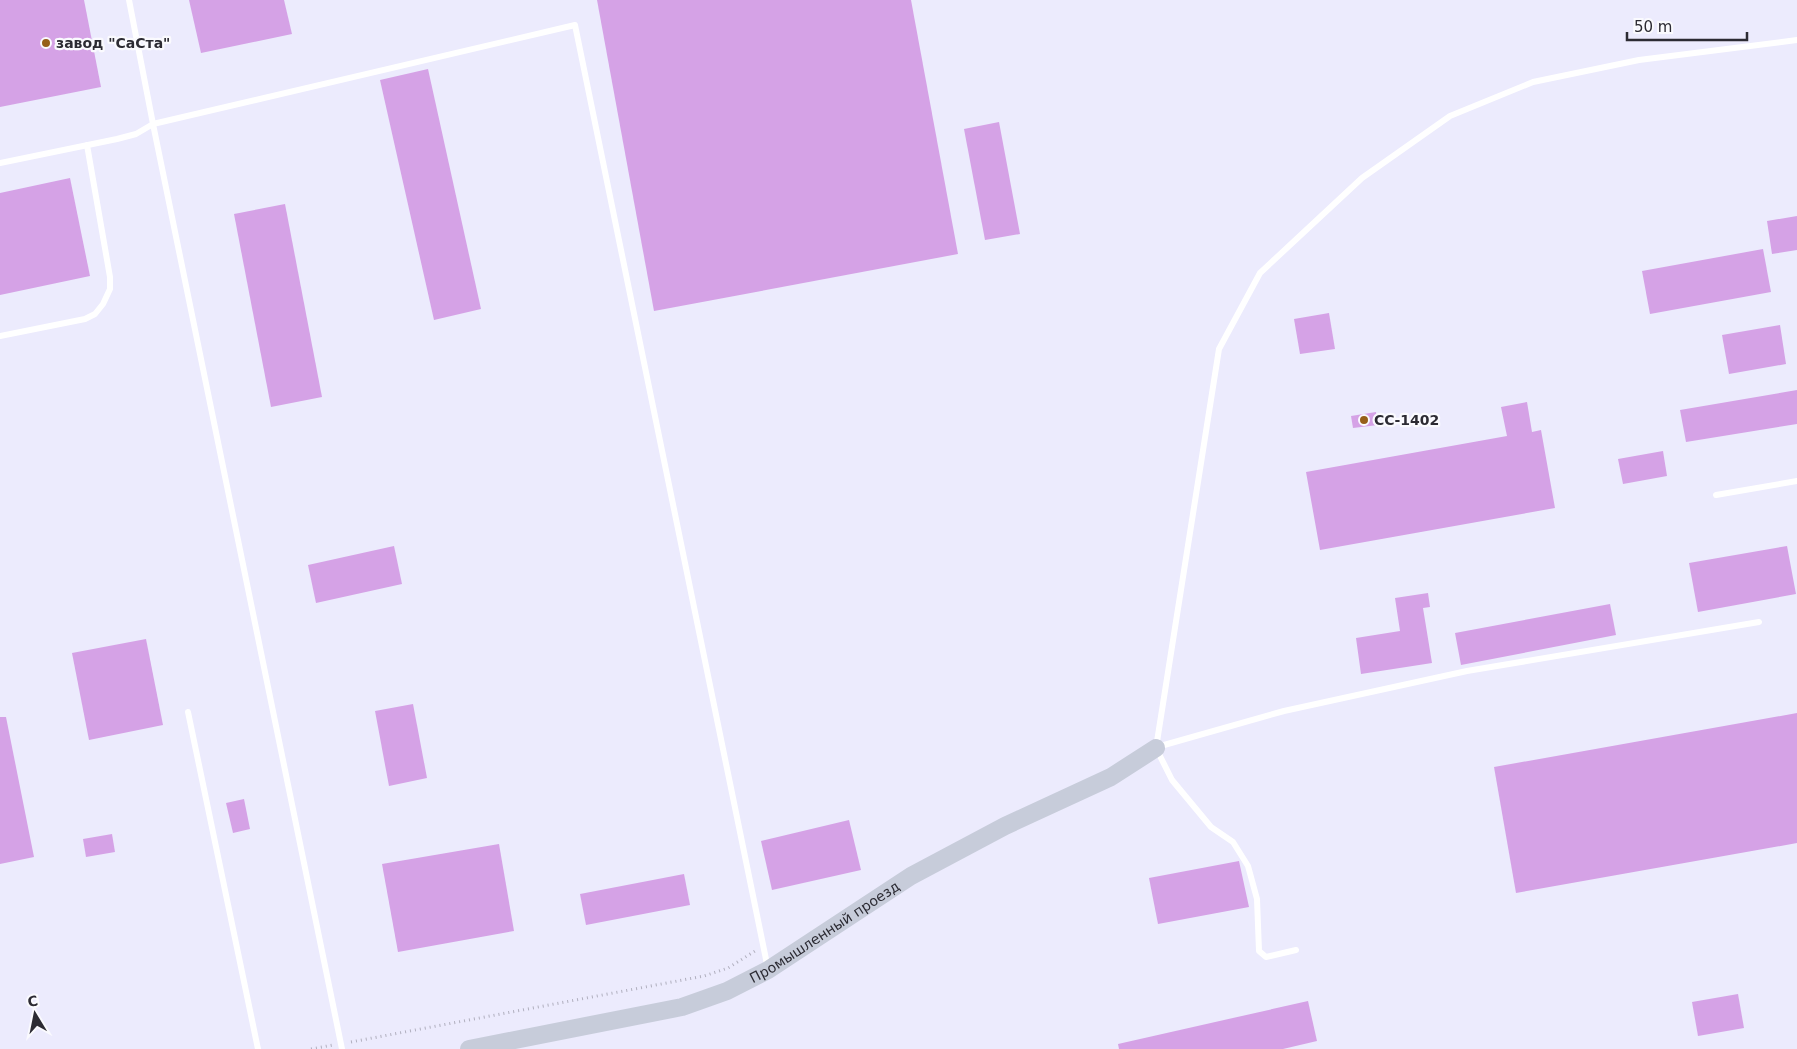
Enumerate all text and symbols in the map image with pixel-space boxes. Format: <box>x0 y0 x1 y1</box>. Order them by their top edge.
scale bar <box>1627 10 1747 42</box>
text: 50 m <box>1634 18 1672 36</box>
place label: завод "СаСта" <box>56 35 170 51</box>
marker: завод "СаСта" <box>40 37 52 49</box>
place label: СС-1402 <box>1374 412 1439 428</box>
marker: СС-1402 <box>1358 414 1370 426</box>
street label: Промышленный проезд <box>747 878 903 986</box>
north arrow <box>10 989 60 1039</box>
text: С <box>26 992 39 1010</box>

